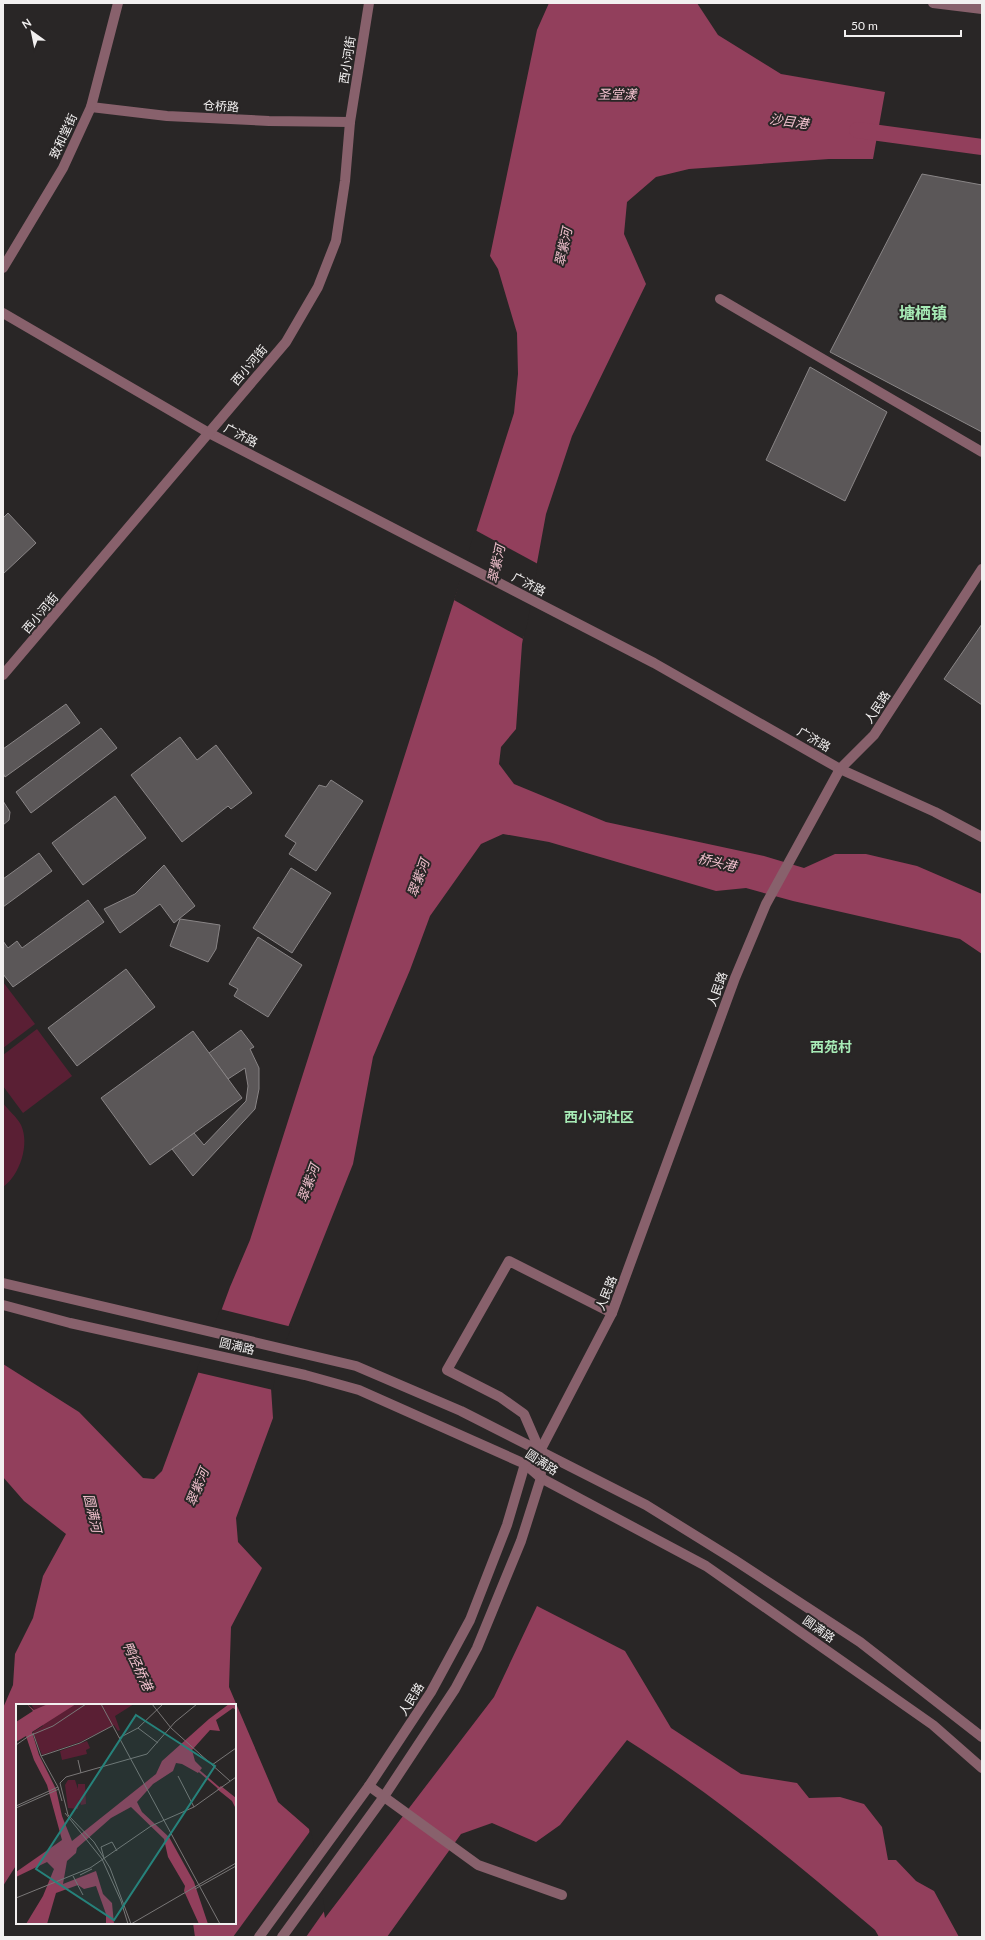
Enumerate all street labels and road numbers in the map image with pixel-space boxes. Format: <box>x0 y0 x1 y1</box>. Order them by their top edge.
street label: 西小河街 <box>336 35 358 85</box>
street label: 仓桥路 <box>203 98 239 114</box>
street label: 致和堂街 <box>46 111 80 161</box>
street label: 西小河街 <box>228 342 270 388</box>
street label: 广济路 <box>222 420 260 450</box>
street label: 广济路 <box>510 569 548 599</box>
street label: 西小河街 <box>19 590 61 636</box>
street label: 人民路 <box>861 688 893 726</box>
street label: 广济路 <box>795 724 833 754</box>
street label: 人民路 <box>704 970 730 1008</box>
street label: 人民路 <box>592 1273 620 1313</box>
street label: 圆满路 <box>218 1335 256 1357</box>
street label: 圆满路 <box>523 1446 561 1478</box>
street label: 圆满路 <box>800 1613 838 1645</box>
street label: 人民路 <box>395 1680 427 1718</box>

